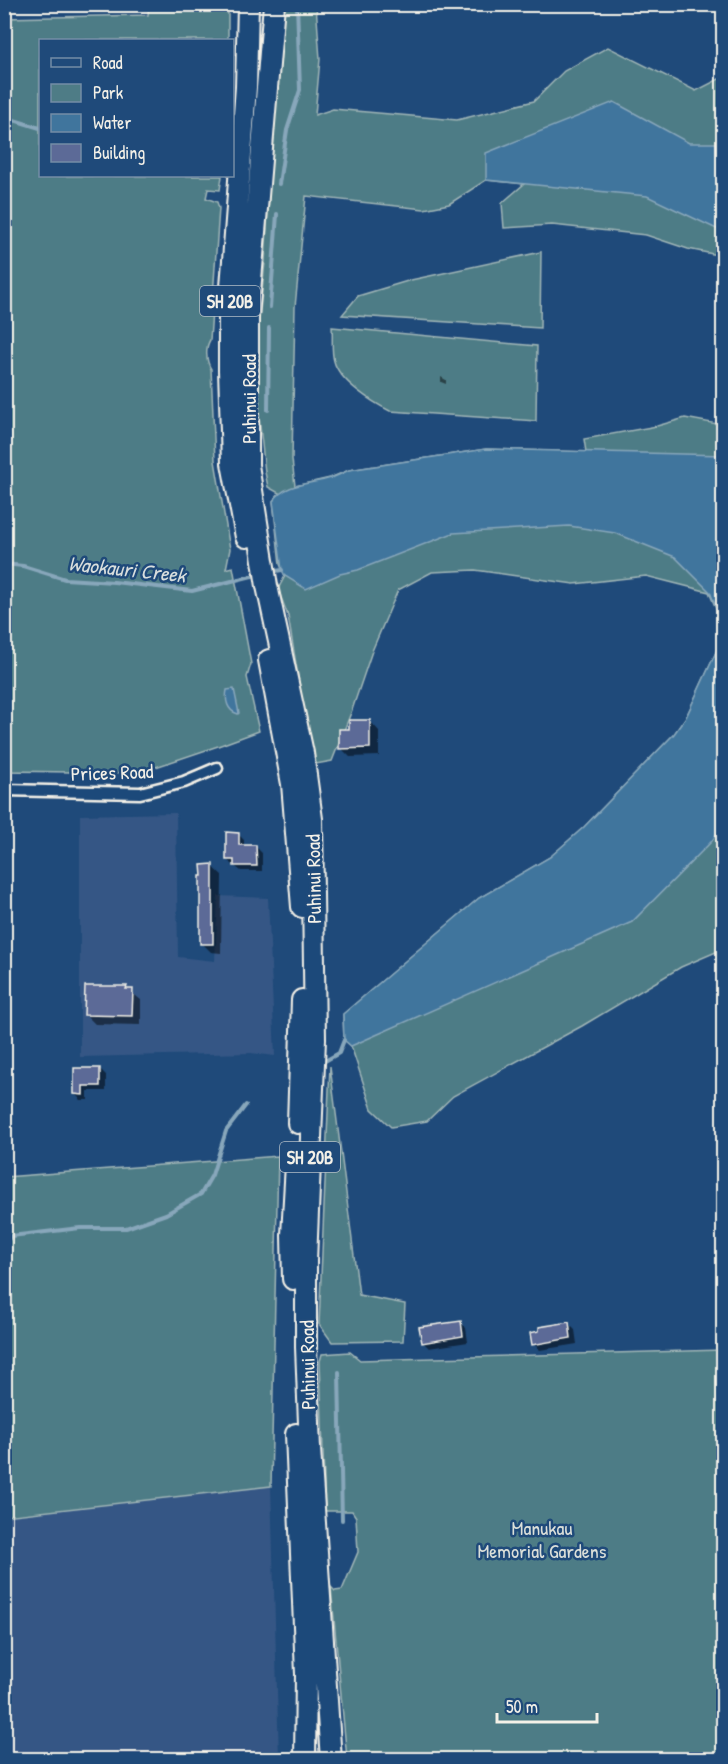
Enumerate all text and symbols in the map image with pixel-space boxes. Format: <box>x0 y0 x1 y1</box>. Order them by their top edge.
legend <box>39 39 234 177</box>
text: Road <box>93 50 123 75</box>
text: Park <box>93 80 124 105</box>
text: Water <box>93 110 131 135</box>
text: Building <box>93 140 145 165</box>
road number: SH 20B <box>200 286 260 316</box>
street label: Puhinui Road <box>235 354 262 444</box>
water label: Waokauri Creek <box>67 548 189 590</box>
street label: Prices Road <box>70 757 154 787</box>
street label: Puhinui Road <box>299 834 327 924</box>
road number: SH 20B <box>280 1142 340 1172</box>
street label: Puhinui Road <box>293 1320 321 1410</box>
park label: Manukau Memorial Gardens <box>477 1514 607 1564</box>
scale bar <box>497 1686 598 1724</box>
text: 50 m <box>506 1694 538 1719</box>

